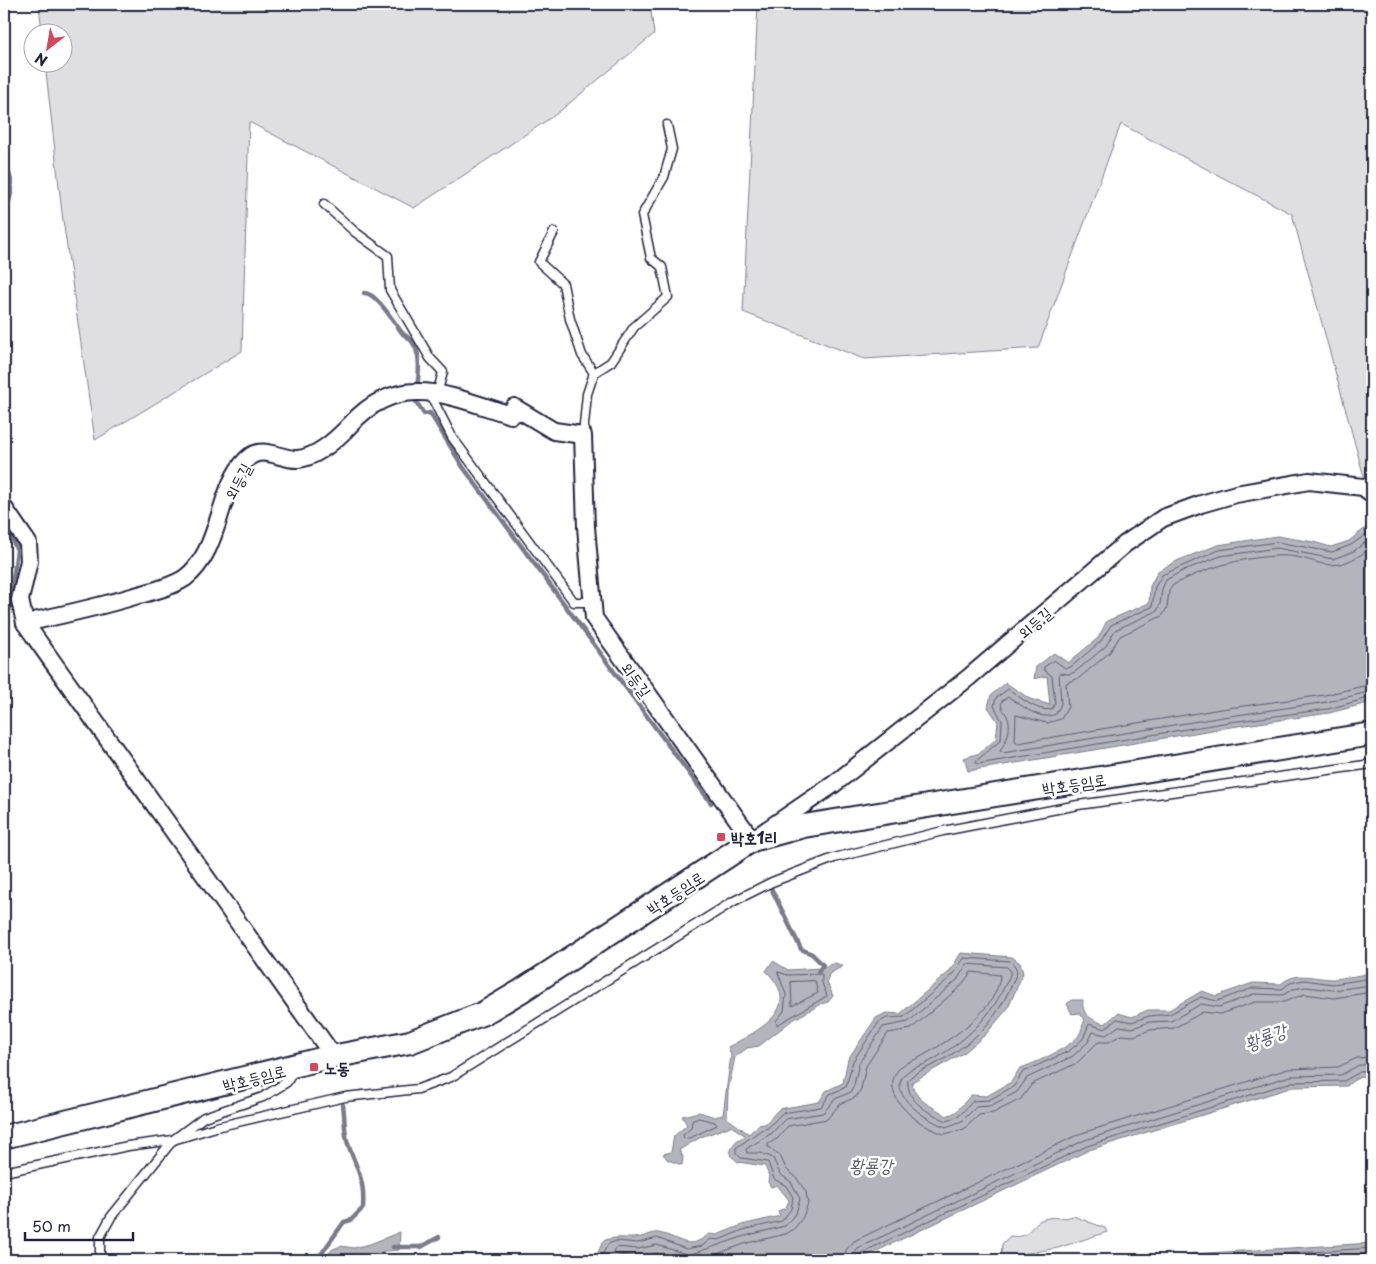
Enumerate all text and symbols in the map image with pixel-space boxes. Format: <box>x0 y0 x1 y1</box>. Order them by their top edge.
north arrow <box>22 22 72 72</box>
text: N <box>31 48 51 71</box>
street label: 외등길 <box>217 458 257 504</box>
street label: 외등길 <box>1012 600 1057 644</box>
street label: 외등길 <box>616 656 658 702</box>
street label: 박호등임로 <box>1040 766 1108 800</box>
place label: 박호1리 <box>731 825 777 849</box>
marker: 박호1리 <box>715 831 727 843</box>
street label: 박호등임로 <box>641 864 709 920</box>
water label: 황룡강 <box>1240 1015 1292 1056</box>
place label: 노동 <box>324 1055 350 1079</box>
street label: 박호등임로 <box>220 1058 288 1096</box>
marker: 노동 <box>308 1061 320 1073</box>
water label: 황룡강 <box>849 1151 895 1178</box>
scale bar <box>25 1209 132 1241</box>
text: 50 m <box>32 1214 71 1237</box>

